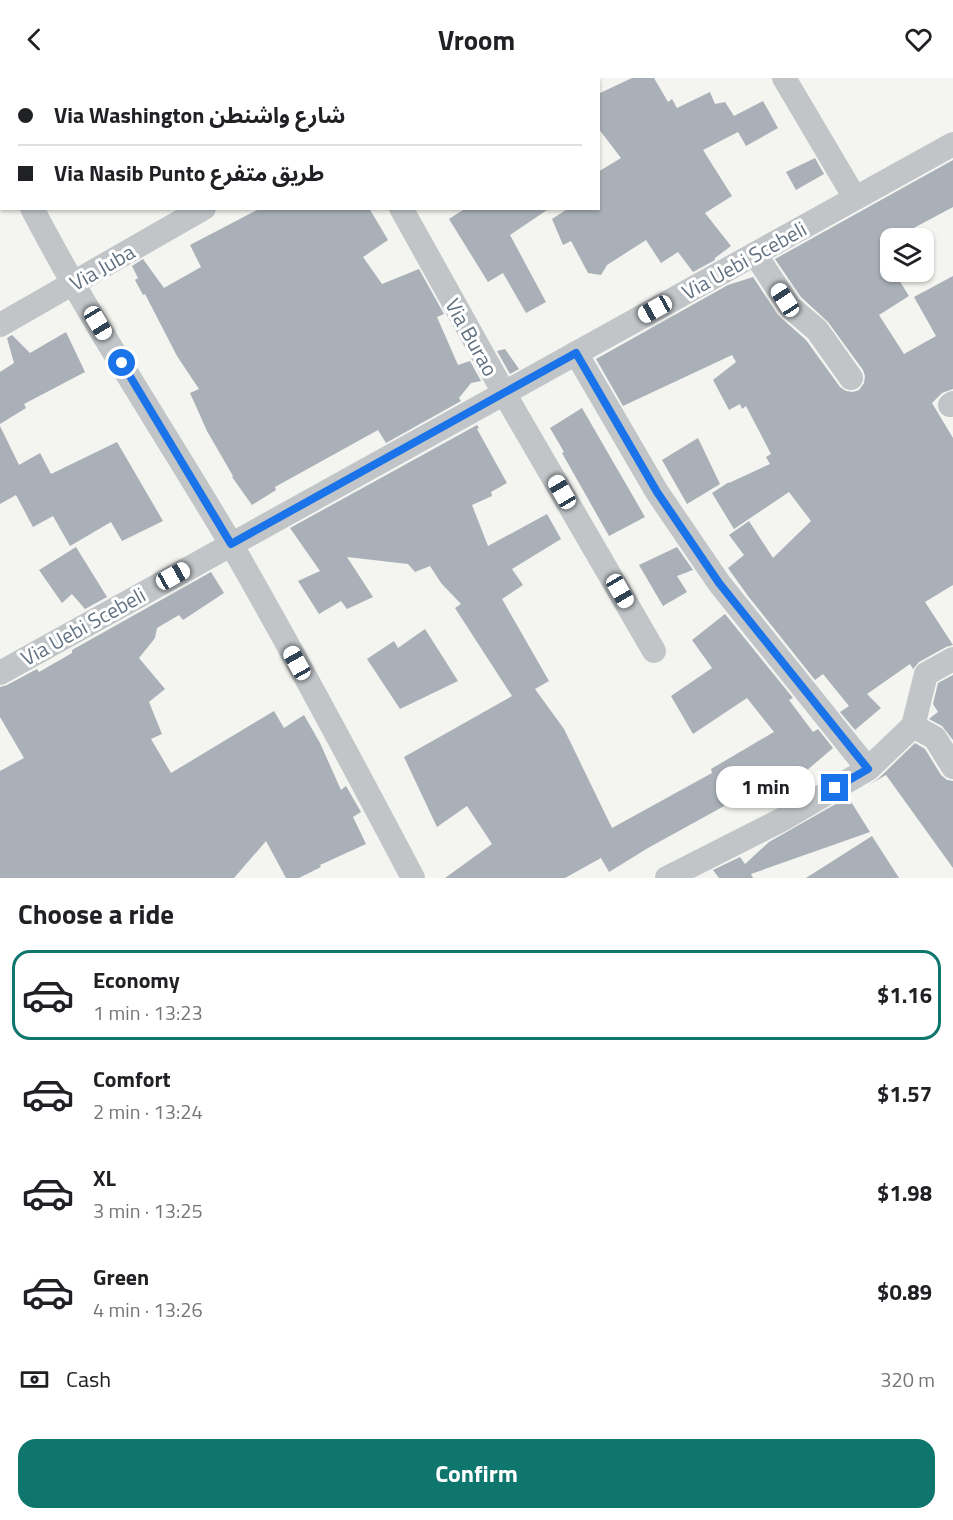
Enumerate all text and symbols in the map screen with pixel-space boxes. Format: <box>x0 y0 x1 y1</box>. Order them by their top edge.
text: Vroom <box>438 19 515 60</box>
icon: back <box>18 23 51 56</box>
icon: heart <box>902 23 935 56</box>
text: Via Washington شارع واشنطن <box>54 98 345 132</box>
text: Via Nasib Punto طريق متفرع <box>54 156 324 190</box>
street label: Via Uebi Scebeli <box>676 212 812 308</box>
map controls <box>880 228 934 282</box>
button: layers <box>880 228 934 282</box>
street label: Via Juba <box>63 235 141 299</box>
car <box>768 280 802 320</box>
street label: Via Burao <box>437 292 507 382</box>
car <box>635 292 675 326</box>
car <box>81 303 115 343</box>
route start <box>108 349 135 376</box>
car <box>545 472 579 512</box>
car <box>153 559 193 593</box>
car <box>603 571 637 611</box>
street label: Via Uebi Scebeli <box>15 578 151 674</box>
car <box>280 643 314 683</box>
callout: 1 min <box>715 767 814 809</box>
text: 1 min <box>741 771 790 802</box>
route end <box>821 774 848 801</box>
text: Choose a ride <box>18 893 174 934</box>
text: Economy <box>93 963 180 997</box>
icon: car <box>21 968 75 1022</box>
text: $1.16 <box>877 978 932 1012</box>
text: 1 min · 13:23 <box>93 997 203 1028</box>
text: Comfort <box>93 1062 171 1096</box>
icon: car <box>21 1067 75 1121</box>
text: $1.57 <box>877 1077 932 1111</box>
text: 2 min · 13:24 <box>93 1096 203 1127</box>
text: XL <box>93 1161 116 1195</box>
icon: car <box>21 1166 75 1220</box>
text: $1.98 <box>877 1176 932 1210</box>
text: 3 min · 13:25 <box>93 1195 203 1226</box>
text: Green <box>93 1260 149 1294</box>
icon: car <box>21 1265 75 1319</box>
text: $0.89 <box>877 1275 932 1309</box>
text: 4 min · 13:26 <box>93 1294 203 1325</box>
text: Cash <box>66 1362 111 1396</box>
icon: cash <box>18 1363 51 1396</box>
text: 320 m <box>880 1364 935 1395</box>
button: Confirm <box>18 1439 935 1508</box>

